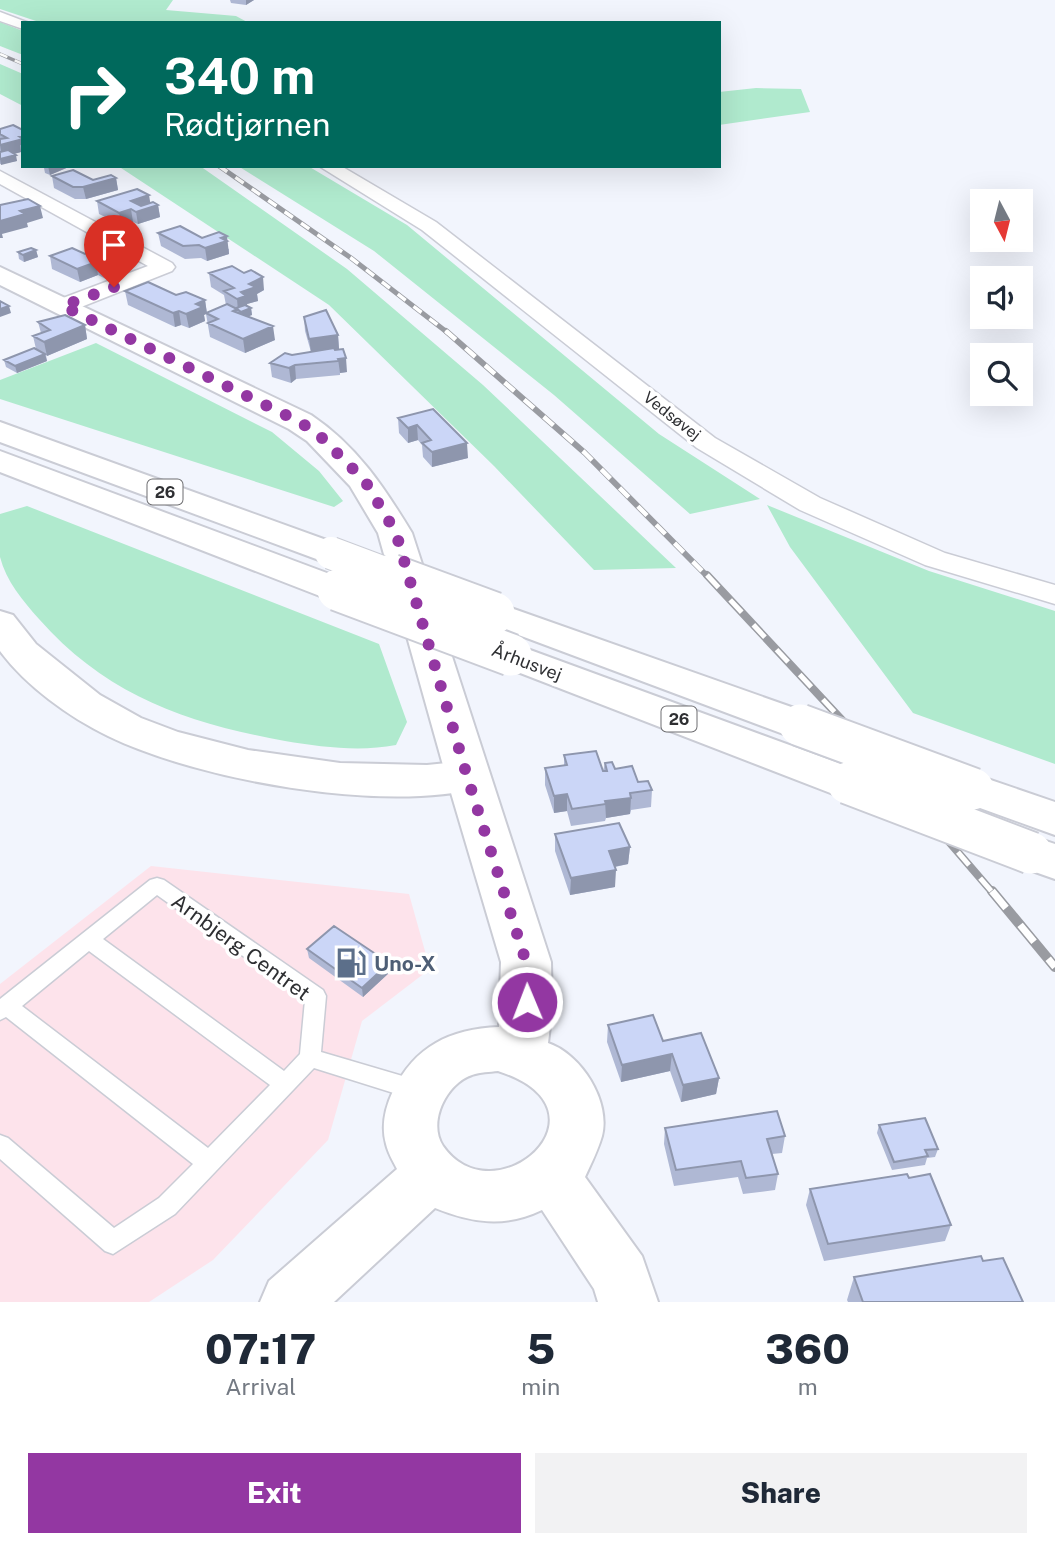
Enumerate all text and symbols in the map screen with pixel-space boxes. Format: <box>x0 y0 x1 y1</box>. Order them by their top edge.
text: 340 m <box>164 47 315 105</box>
icon: right <box>49 49 140 140</box>
text: Rødtjørnen <box>164 106 330 143</box>
north arrow <box>970 189 1032 252</box>
map controls <box>970 189 1033 406</box>
pin <box>84 215 144 287</box>
icon: arrive <box>95 226 133 264</box>
button: sound <box>970 266 1033 329</box>
button: search <box>970 343 1033 406</box>
street label: Vedsøvej <box>640 388 704 444</box>
road number: 26 <box>148 480 182 505</box>
street label: Århusvej <box>489 637 566 685</box>
road number: 26 <box>662 706 696 732</box>
street label: Arnbjerg Centret <box>167 888 315 1006</box>
fuel station icon: Uno-X <box>334 946 368 980</box>
place label: Uno-X <box>374 951 436 976</box>
position arrow <box>490 965 564 1039</box>
text: 07:17 <box>205 1324 316 1373</box>
text: 5 <box>526 1324 555 1373</box>
text: 360 <box>765 1324 850 1373</box>
text: Arrival <box>225 1373 296 1400</box>
text: min <box>521 1373 560 1400</box>
text: m <box>798 1373 818 1400</box>
button: Exit <box>28 1453 521 1533</box>
button: Share <box>535 1453 1027 1533</box>

